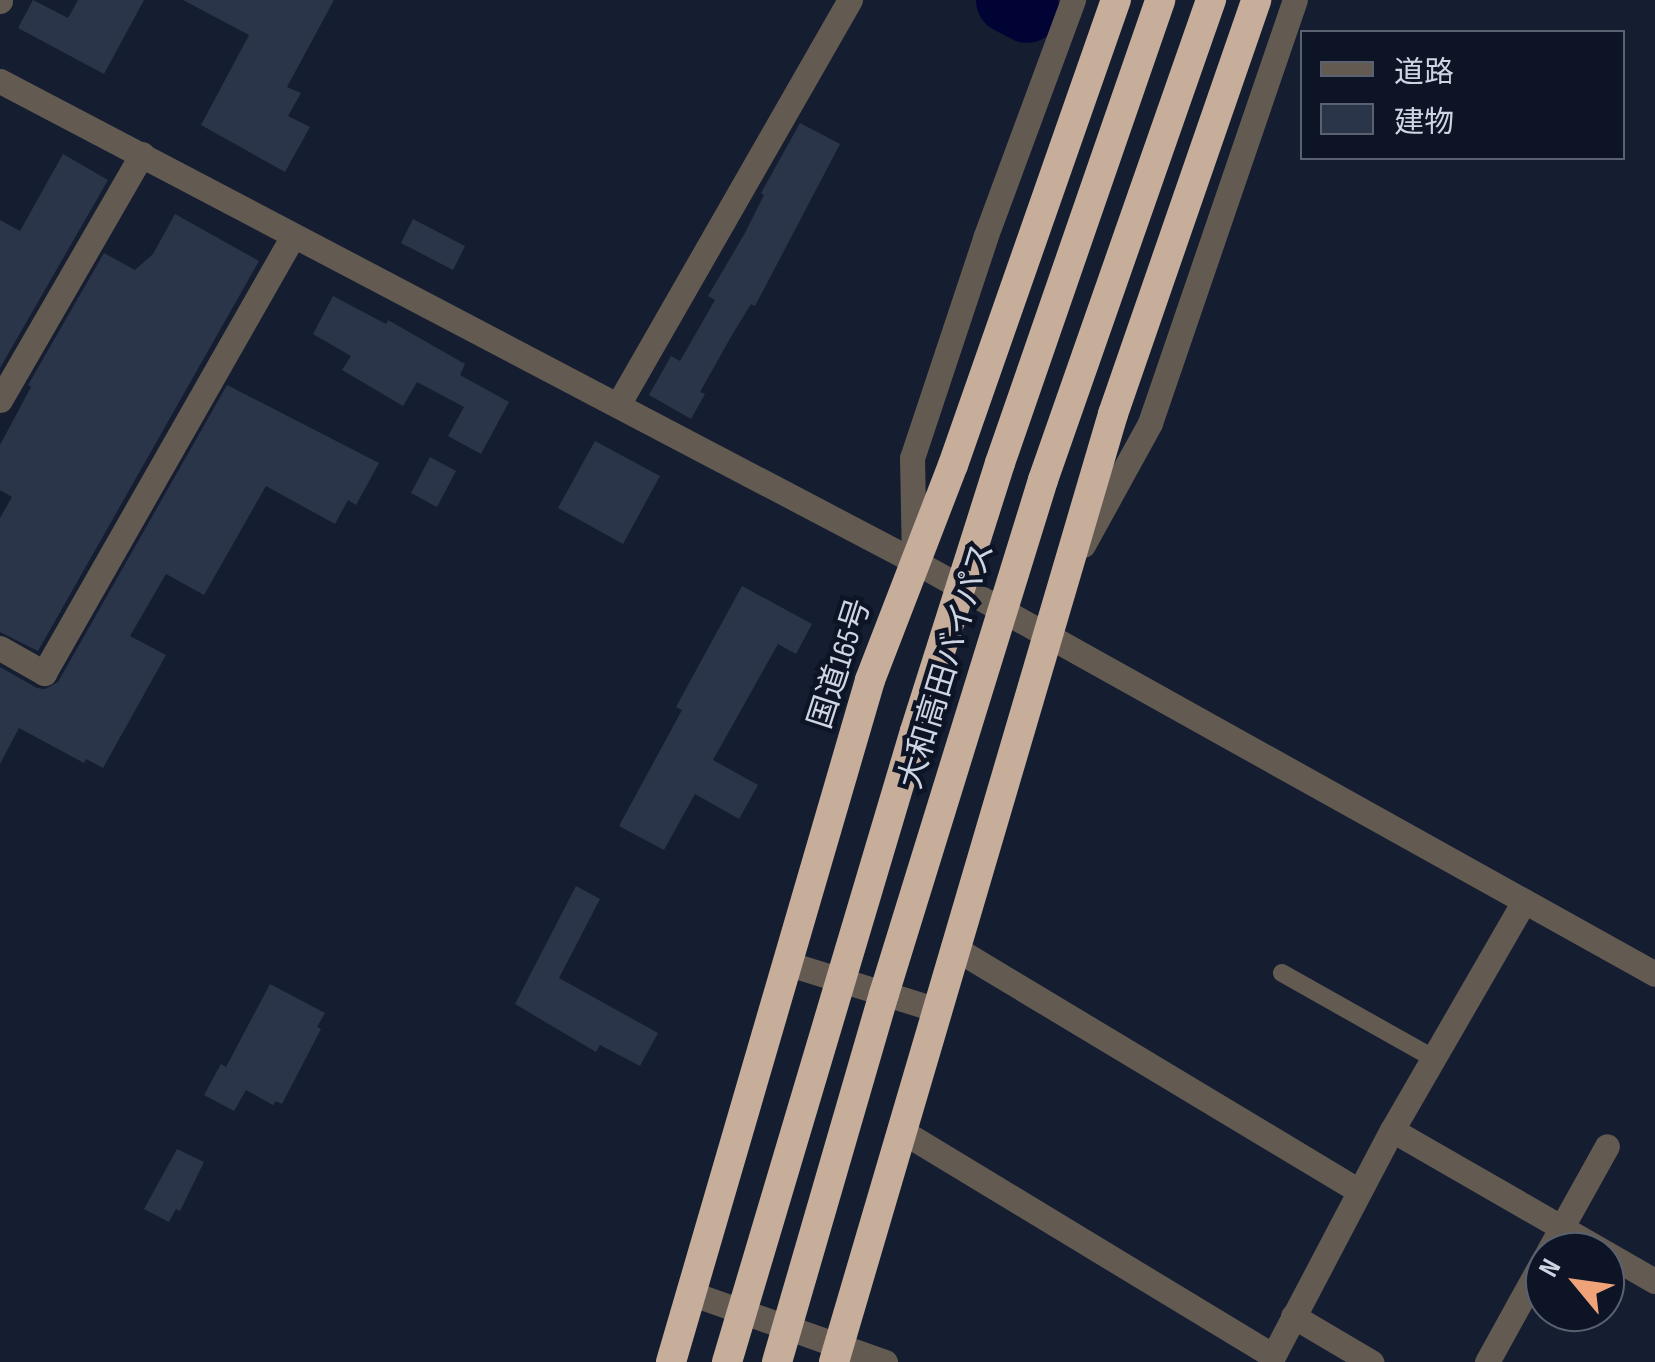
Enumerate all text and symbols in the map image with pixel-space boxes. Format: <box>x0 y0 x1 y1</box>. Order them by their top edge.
legend <box>1300 30 1625 160</box>
text: 道路 <box>1394 55 1454 91</box>
text: 建物 <box>1394 105 1454 141</box>
street label: 大和高田バイパス <box>892 538 1004 794</box>
street label: 国道165号 <box>802 594 880 734</box>
north arrow <box>1525 1232 1625 1332</box>
text: N <box>1532 1254 1568 1283</box>

